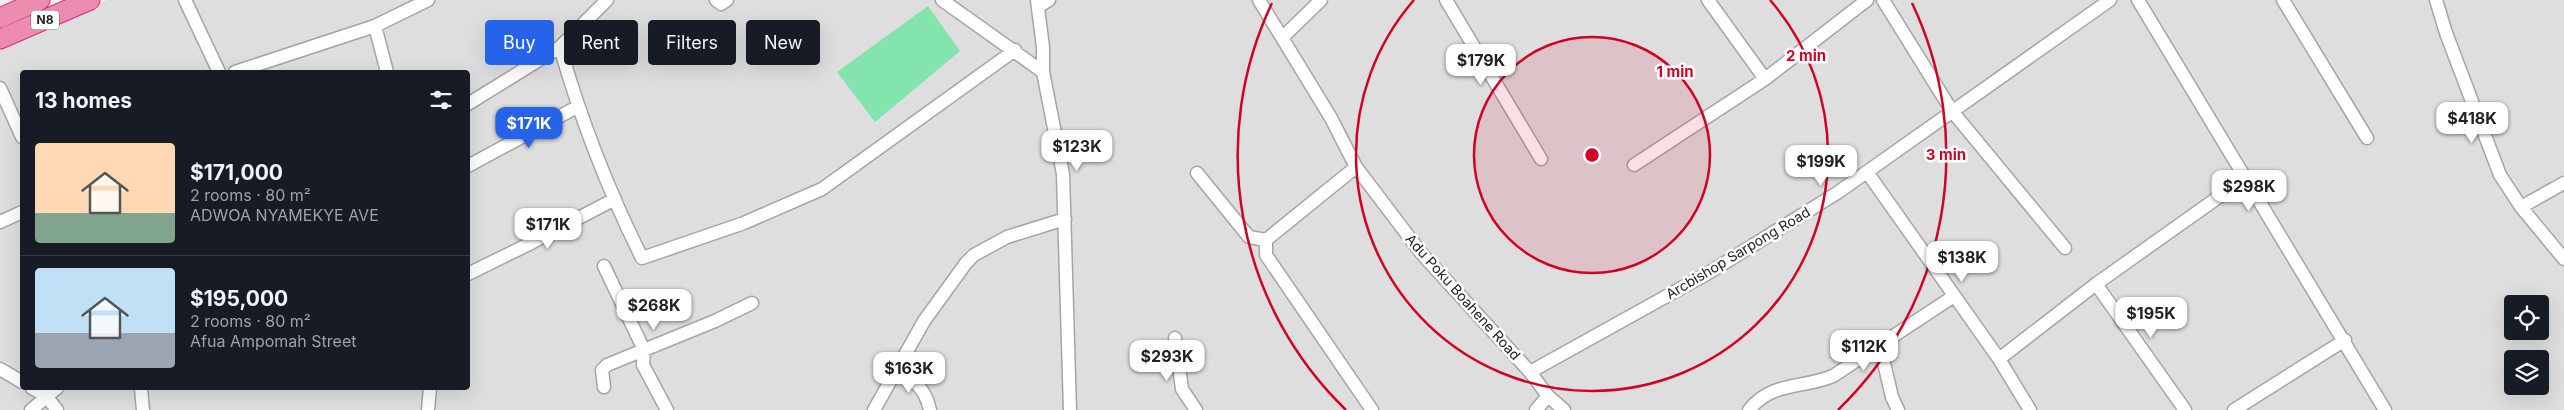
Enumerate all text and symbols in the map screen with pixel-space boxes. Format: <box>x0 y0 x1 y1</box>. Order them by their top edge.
road number: N8 <box>31 10 59 30</box>
chip: Buy <box>485 20 554 65</box>
chip: Rent <box>564 20 638 65</box>
chip: Filters <box>648 20 736 65</box>
chip: New <box>746 20 820 65</box>
pin: $179K <box>1446 44 1516 86</box>
text: 2 min <box>1786 46 1826 65</box>
text: $179K <box>1457 50 1505 70</box>
text: 1 min <box>1656 62 1694 81</box>
icon: filters <box>427 86 455 114</box>
text: 13 homes <box>35 88 132 113</box>
pin: $418K <box>2437 102 2507 144</box>
pin: $171K <box>494 106 564 149</box>
text: $418K <box>2447 108 2497 128</box>
text: $171K <box>506 113 552 133</box>
pin: $123K <box>1042 130 1112 172</box>
text: $123K <box>1052 136 1102 156</box>
pin: $199K <box>1786 144 1856 187</box>
text: 3 min <box>1926 145 1966 164</box>
centre of rings <box>1583 146 1601 164</box>
text: $199K <box>1796 151 1846 171</box>
text: $171,000 <box>190 160 283 185</box>
icon: home <box>75 163 135 223</box>
pin: $298K <box>2214 170 2284 212</box>
text: $298K <box>2223 176 2275 196</box>
text: 2 rooms · 80 m² <box>190 185 311 205</box>
street label: Arcbishop Sarpong Road <box>1663 203 1813 302</box>
text: ADWOA NYAMEKYE AVE <box>190 205 379 225</box>
pin: $171K <box>513 208 583 250</box>
text: $171K <box>525 214 571 234</box>
street label: Adu Poku Boahene Road <box>1402 230 1524 363</box>
pin: $138K <box>1927 240 1997 283</box>
text: $138K <box>1937 247 1987 267</box>
text: $195,000 <box>190 286 288 311</box>
icon: home <box>75 288 135 348</box>
pin: $268K <box>619 288 689 331</box>
text: $268K <box>628 295 680 315</box>
map controls <box>2504 295 2549 395</box>
button: locate <box>2504 295 2549 340</box>
pin: $195K <box>2116 296 2186 339</box>
text: $195K <box>2126 303 2176 323</box>
text: 2 rooms · 80 m² <box>190 311 311 331</box>
pin: $112K <box>1829 330 1899 372</box>
text: Afua Ampomah Street <box>190 331 356 351</box>
text: $112K <box>1841 336 1887 356</box>
pin: $293K <box>1132 340 1202 382</box>
text: $293K <box>1141 346 1193 366</box>
button: layers <box>2504 350 2549 395</box>
pin: $163K <box>874 352 944 394</box>
text: $163K <box>884 358 934 378</box>

